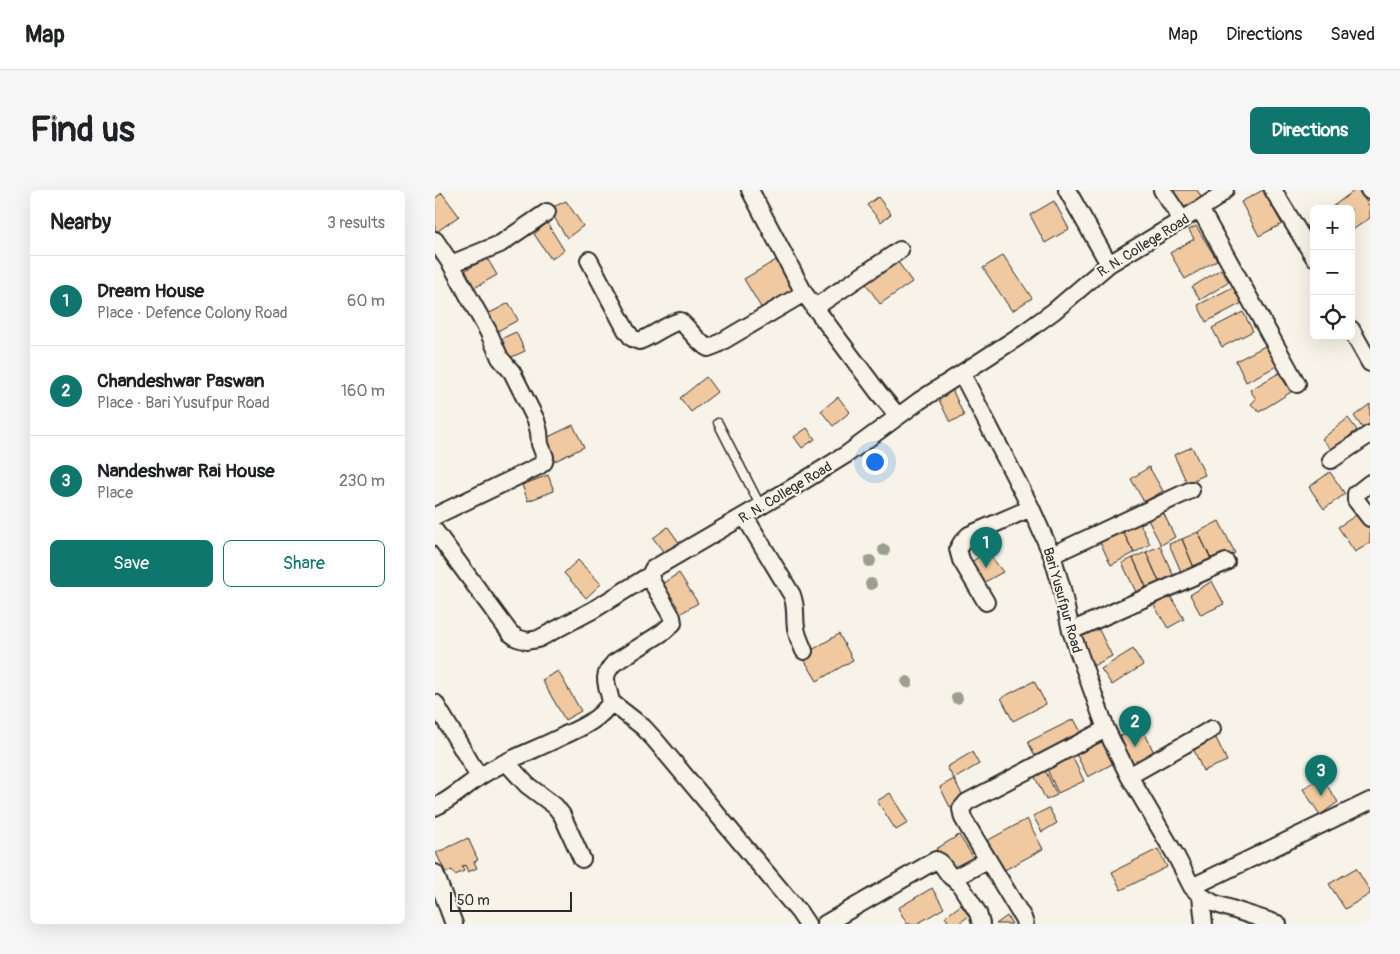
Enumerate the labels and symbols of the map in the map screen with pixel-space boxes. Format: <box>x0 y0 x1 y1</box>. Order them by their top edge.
street label: R. N. College Road <box>1094 210 1193 281</box>
your location <box>862 449 888 475</box>
street label: R. N. College Road <box>736 458 835 527</box>
pin: 1 <box>970 527 1002 568</box>
street label: Bari Yusufpur Road <box>1039 545 1086 655</box>
pin: 2 <box>1119 706 1151 747</box>
pin: 3 <box>1305 755 1337 796</box>
scale bar <box>450 889 573 912</box>

